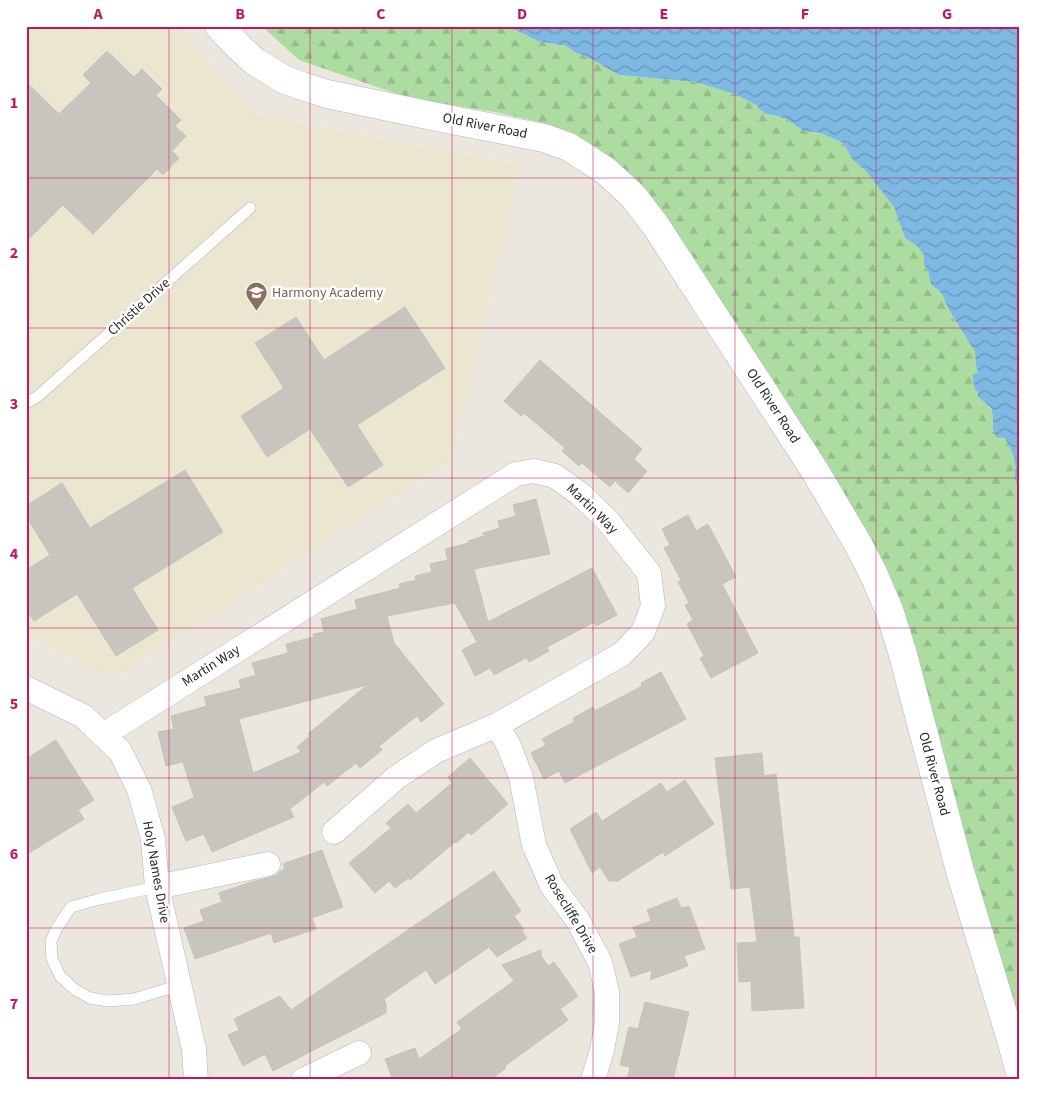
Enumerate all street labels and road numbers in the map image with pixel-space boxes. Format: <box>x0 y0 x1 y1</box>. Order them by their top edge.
street label: Old River Road <box>441 108 529 144</box>
street label: Christie Drive <box>103 274 175 340</box>
street label: Old River Road <box>741 364 805 448</box>
street label: Martin Way <box>562 479 623 539</box>
street label: Martin Way <box>178 640 244 692</box>
street label: Old River Road <box>913 730 955 818</box>
street label: Holy Names Drive <box>137 819 175 925</box>
street label: Rosecliffe Drive <box>539 870 603 958</box>

